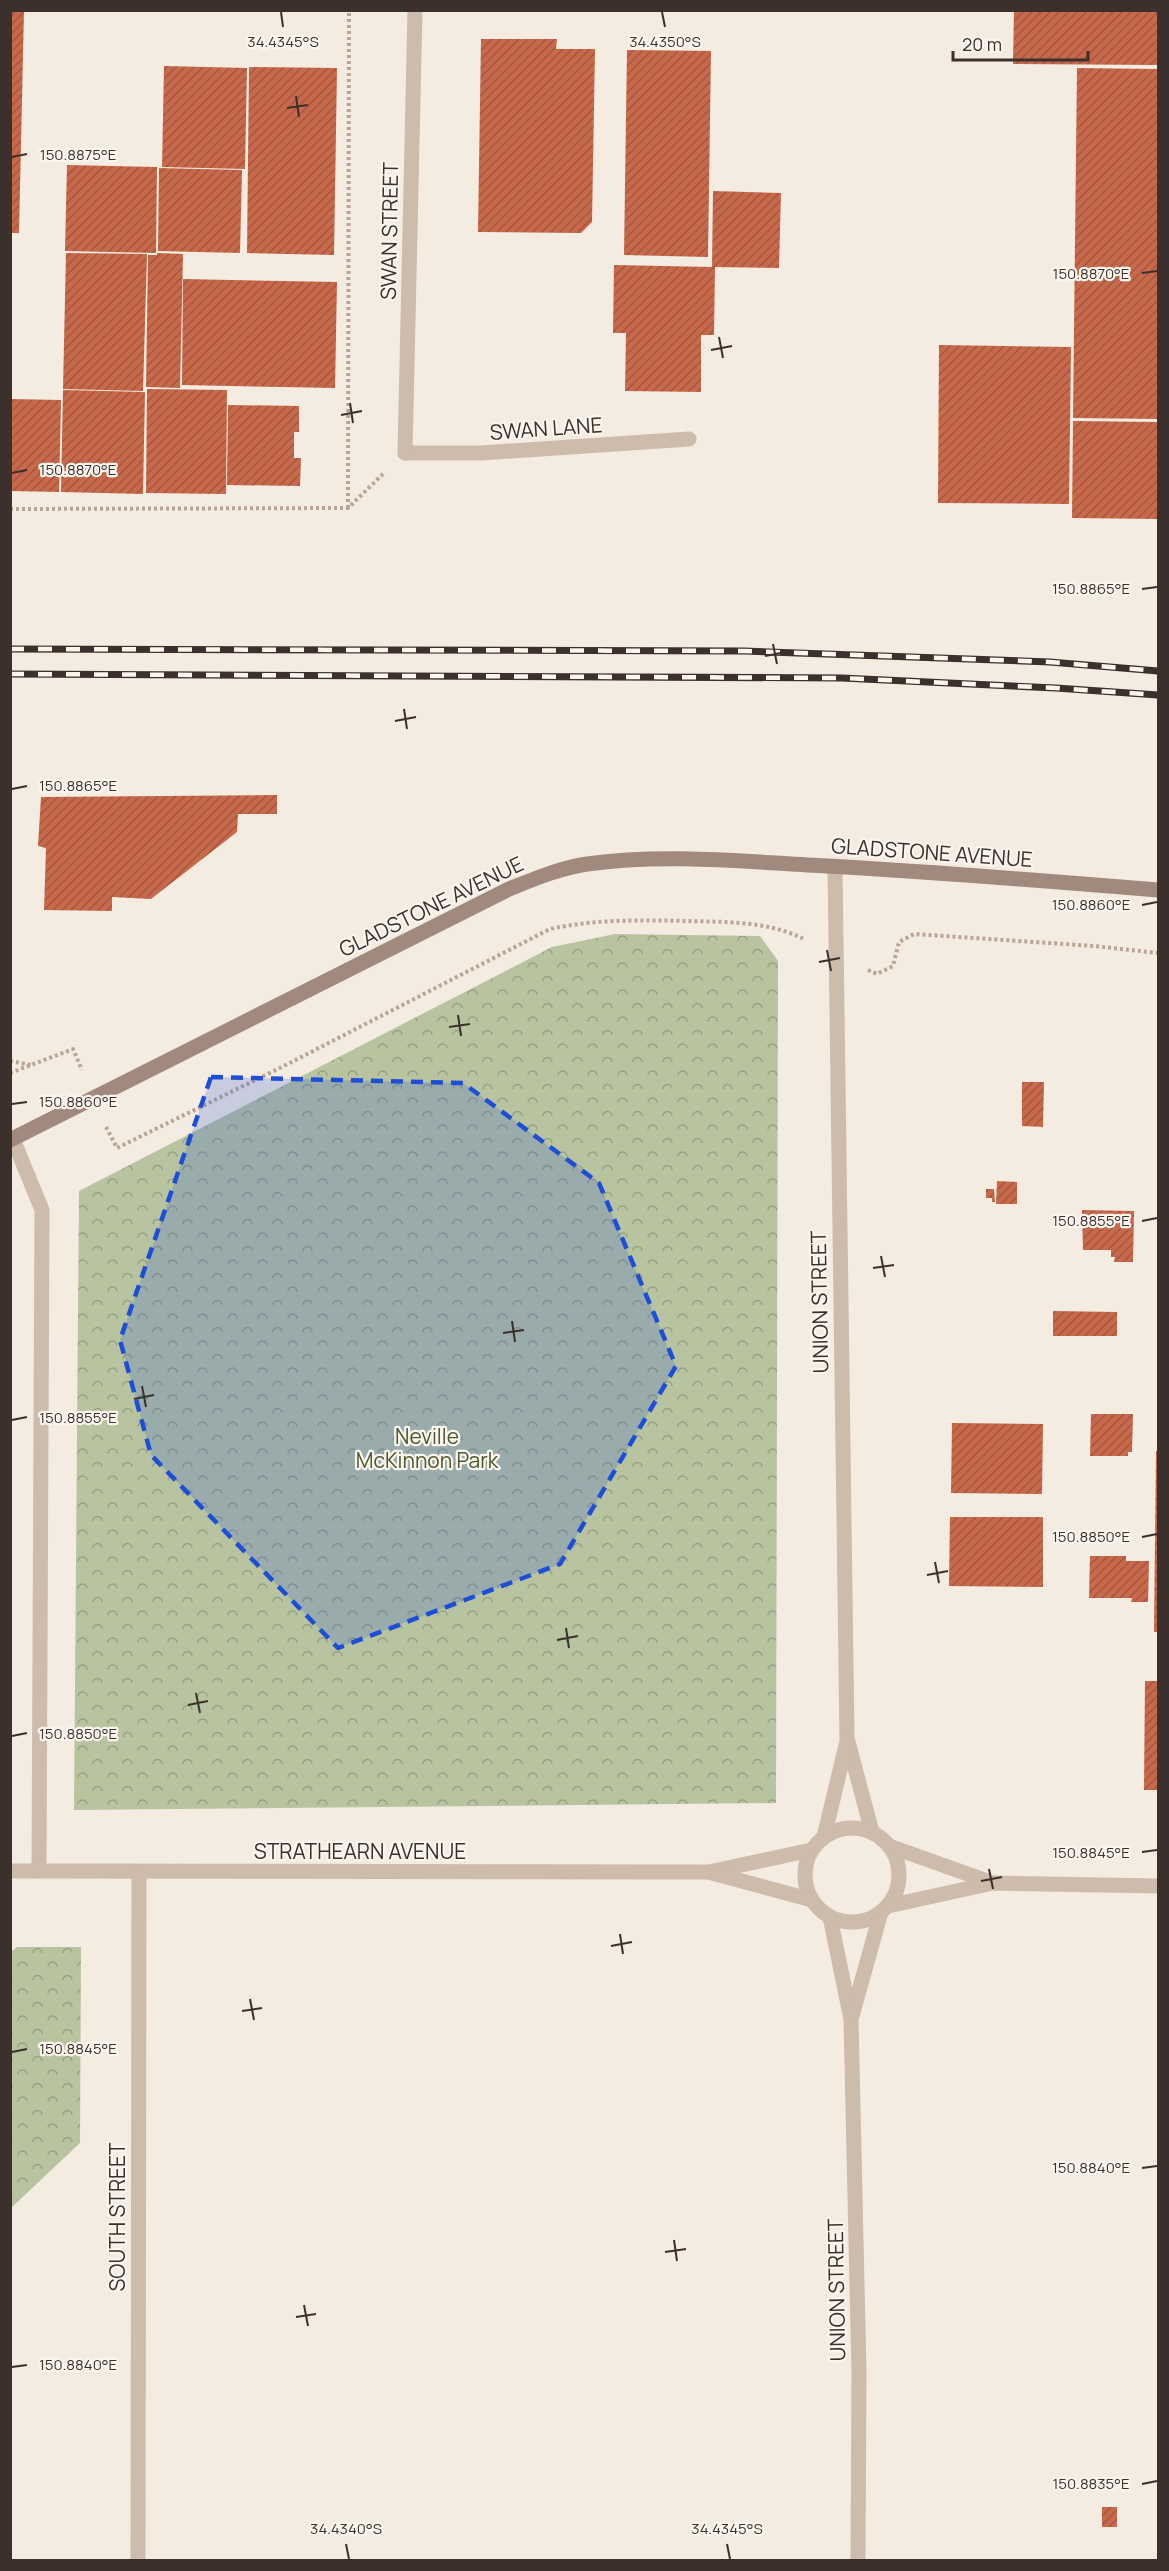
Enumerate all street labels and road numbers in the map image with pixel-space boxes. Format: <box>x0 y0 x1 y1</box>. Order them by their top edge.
street label: SWAN STREET <box>374 161 404 300</box>
street label: SWAN LANE <box>489 410 603 446</box>
street label: GLADSTONE AVENUE <box>830 831 1034 873</box>
street label: GLADSTONE AVENUE <box>334 849 528 963</box>
street label: UNION STREET <box>804 1230 834 1374</box>
street label: STRATHEARN AVENUE <box>254 1837 466 1865</box>
street label: SOUTH STREET <box>103 2142 131 2292</box>
street label: UNION STREET <box>821 2218 851 2362</box>

